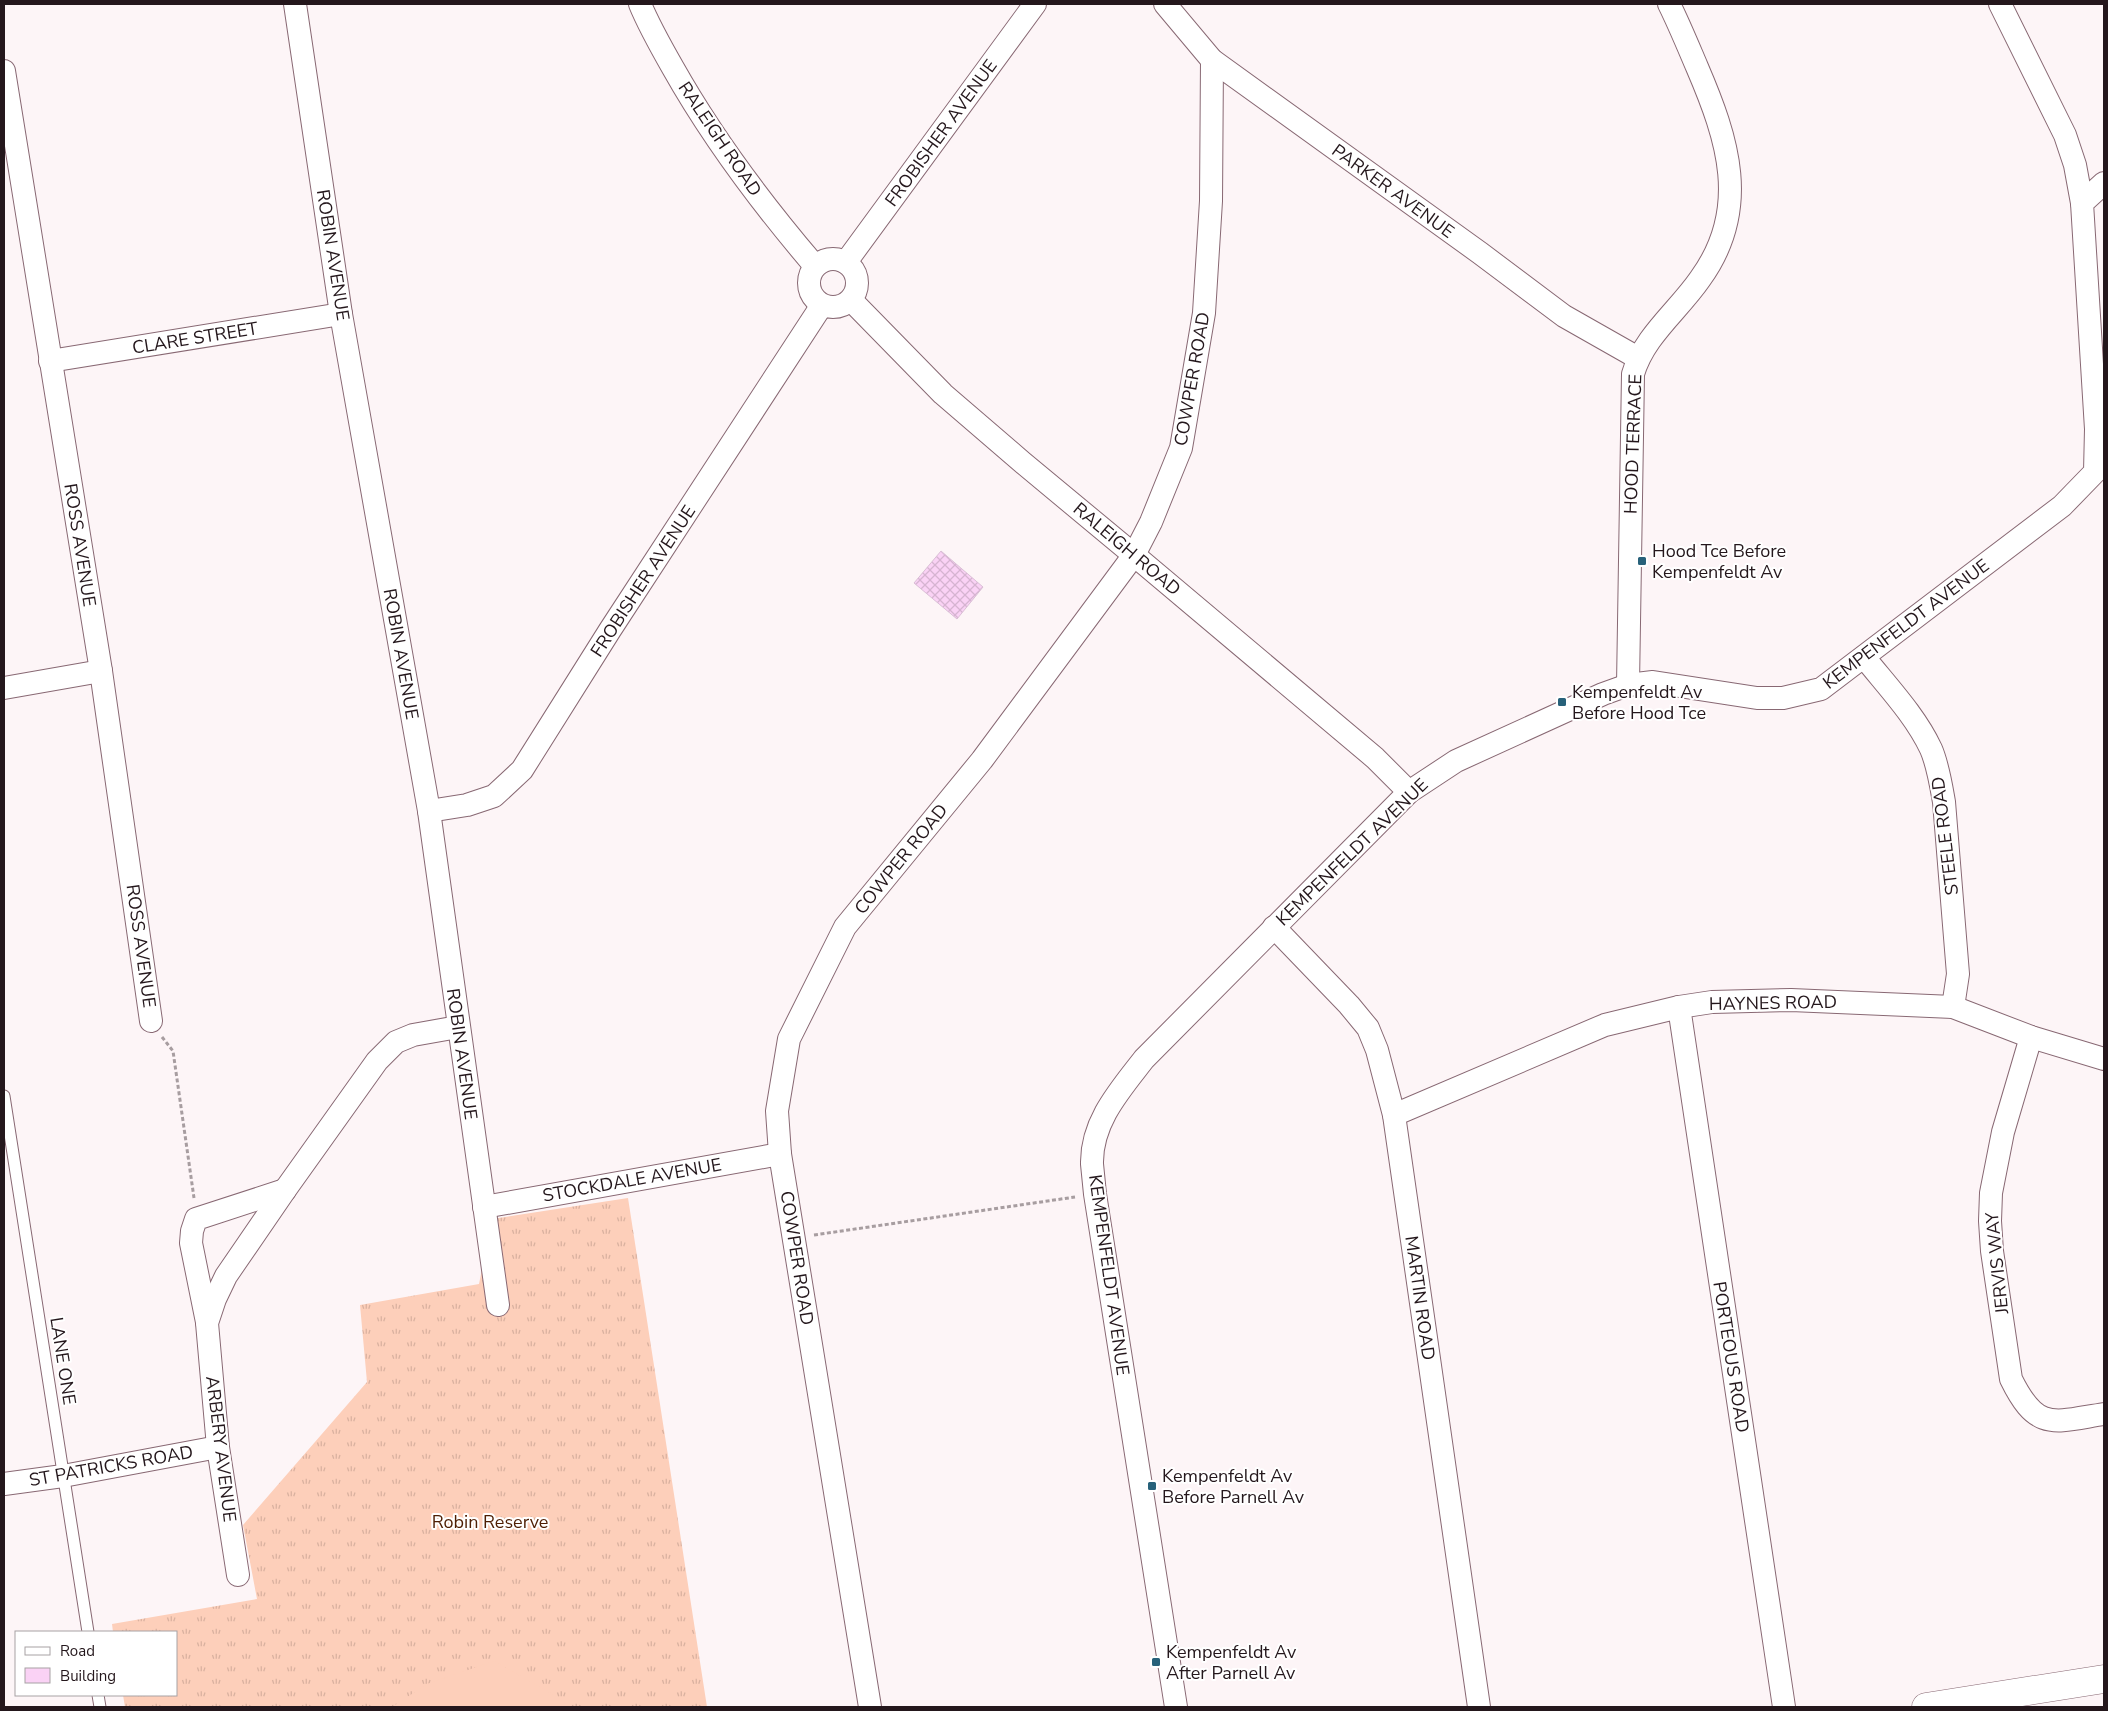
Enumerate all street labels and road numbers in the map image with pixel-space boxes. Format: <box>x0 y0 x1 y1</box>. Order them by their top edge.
street label: FROBISHER AVENUE <box>879 55 1003 211</box>
street label: RALEIGH ROAD <box>673 77 767 201</box>
street label: PARKER AVENUE <box>1327 138 1459 244</box>
street label: ROBIN AVENUE <box>311 188 355 322</box>
street label: COWPER ROAD <box>1168 310 1216 448</box>
street label: CLARE STREET <box>130 316 260 360</box>
street label: HOOD TERRACE <box>1619 374 1647 514</box>
street label: ROSS AVENUE <box>58 482 102 608</box>
street label: RALEIGH ROAD <box>1068 497 1186 601</box>
street label: FROBISHER AVENUE <box>585 501 701 661</box>
street label: KEMPENFELDT AVENUE <box>1818 553 1994 695</box>
street label: ROBIN AVENUE <box>378 587 424 721</box>
street label: KEMPENFELDT AVENUE <box>1271 773 1433 931</box>
street label: STEELE ROAD <box>1926 775 1964 897</box>
street label: COWPER ROAD <box>849 799 953 919</box>
street label: ROSS AVENUE <box>120 883 162 1009</box>
street label: ROBIN AVENUE <box>441 987 483 1121</box>
street label: HAYNES ROAD <box>1709 990 1837 1016</box>
street label: STOCKDALE AVENUE <box>541 1152 723 1208</box>
street label: KEMPENFELDT AVENUE <box>1083 1173 1135 1377</box>
street label: COWPER ROAD <box>775 1189 819 1327</box>
street label: JERVIS WAY <box>1980 1211 2014 1316</box>
street label: MARTIN ROAD <box>1399 1234 1441 1362</box>
street label: PORTEOUS ROAD <box>1707 1280 1755 1434</box>
street label: LANE ONE <box>44 1315 82 1407</box>
street label: ARBERY AVENUE <box>200 1375 242 1523</box>
street label: ST PATRICKS ROAD <box>27 1440 195 1492</box>

